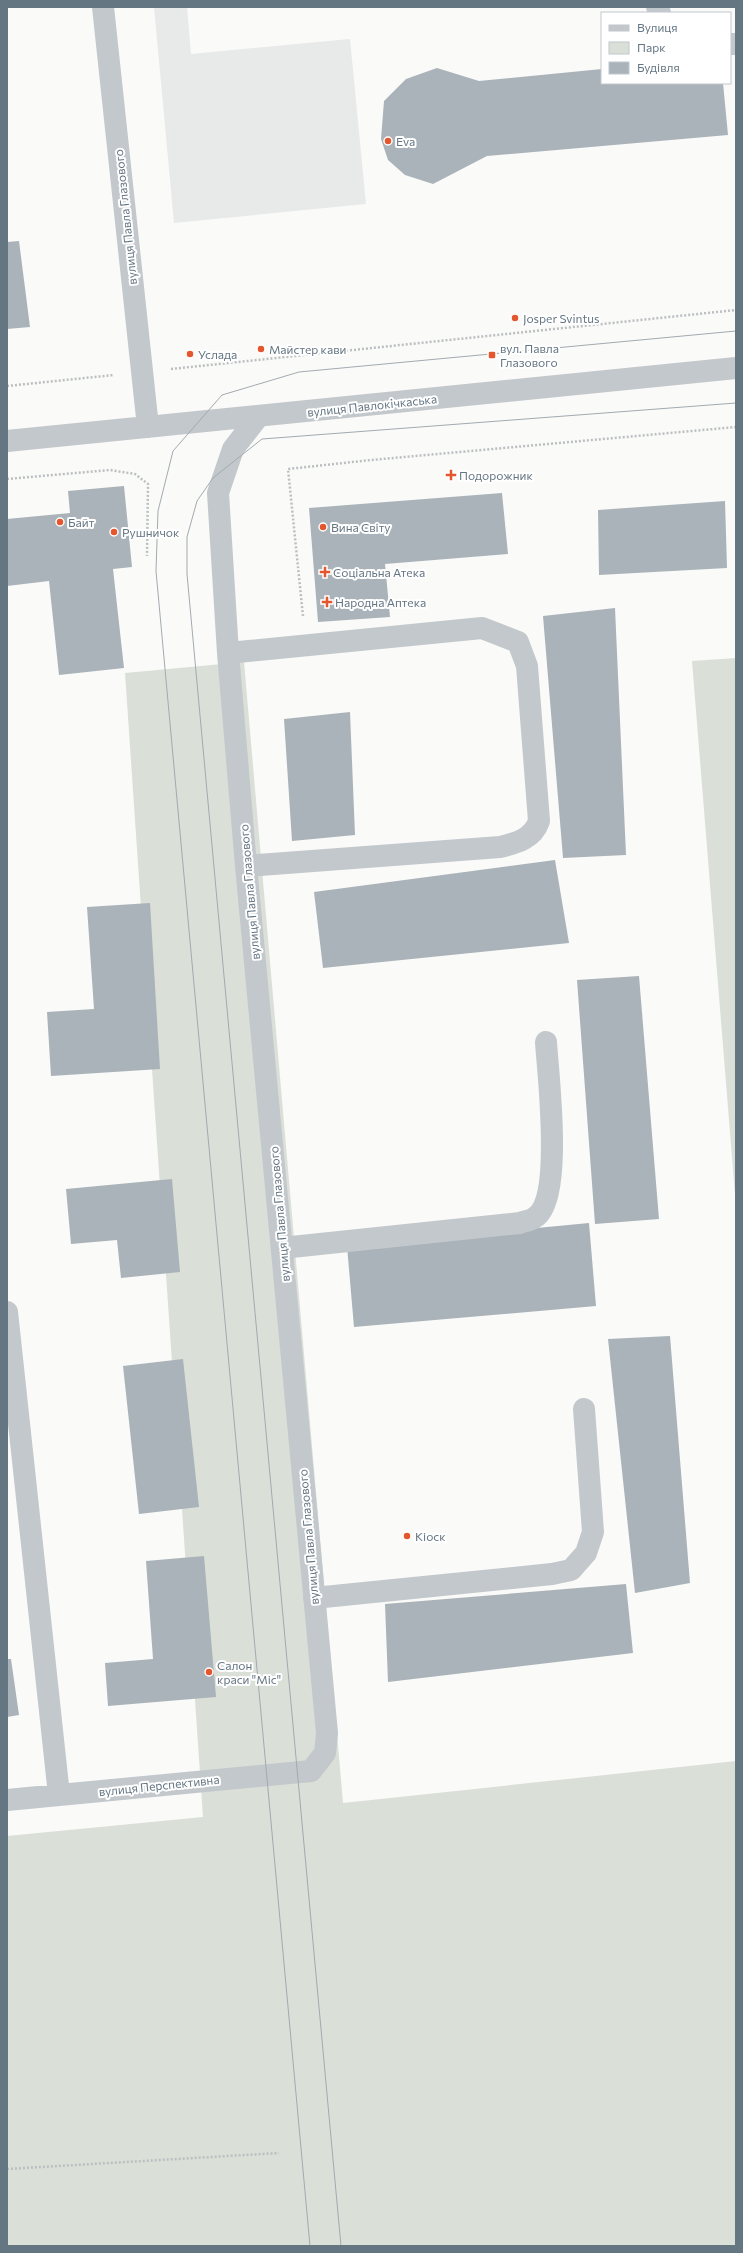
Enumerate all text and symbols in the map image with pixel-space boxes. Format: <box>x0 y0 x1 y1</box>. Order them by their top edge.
legend <box>601 12 731 84</box>
text: Вулиця <box>637 20 678 34</box>
text: Парк <box>637 40 666 54</box>
text: Будівля <box>637 60 680 74</box>
place label: Eva <box>396 134 415 148</box>
marker: Eva <box>383 136 393 146</box>
street label: вулиця Павла Глазового <box>111 149 139 285</box>
place label: Josper Svintus <box>523 311 600 326</box>
marker: Josper Svintus <box>510 313 520 323</box>
place label: вул. Павла Глазового <box>500 341 559 369</box>
place label: Майстер кави <box>269 342 347 356</box>
marker: Майстер кави <box>256 344 266 354</box>
place label: Услада <box>198 347 237 361</box>
marker: Услада <box>185 349 195 359</box>
marker: вул. Павла Глазового <box>487 350 497 360</box>
street label: вулиця Павлокічкаська <box>306 391 438 419</box>
place label: Подорожник <box>459 468 533 482</box>
marker: Подорожник <box>446 470 456 480</box>
place label: Байт <box>68 515 95 529</box>
marker: Байт <box>55 517 65 527</box>
place label: Вина Світу <box>331 520 391 534</box>
marker: Вина Світу <box>318 522 328 532</box>
place label: Рушничок <box>122 525 180 539</box>
marker: Рушничок <box>109 527 119 537</box>
place label: Соціальна Атека <box>333 565 425 579</box>
marker: Соціальна Атека <box>320 567 330 577</box>
place label: Народна Аптека <box>335 595 426 609</box>
marker: Народна Аптека <box>322 597 332 607</box>
street label: вулиця Павла Глазового <box>236 824 262 960</box>
street label: вулиця Павла Глазового <box>266 1146 292 1282</box>
street label: вулиця Павла Глазового <box>295 1469 321 1605</box>
place label: Кіоск <box>415 1529 446 1543</box>
marker: Кіоск <box>402 1531 412 1541</box>
place label: Салон краси "Міс" <box>217 1658 281 1686</box>
marker: Салон краси "Міс" <box>204 1667 214 1677</box>
street label: вулиця Перспективна <box>98 1772 220 1798</box>

